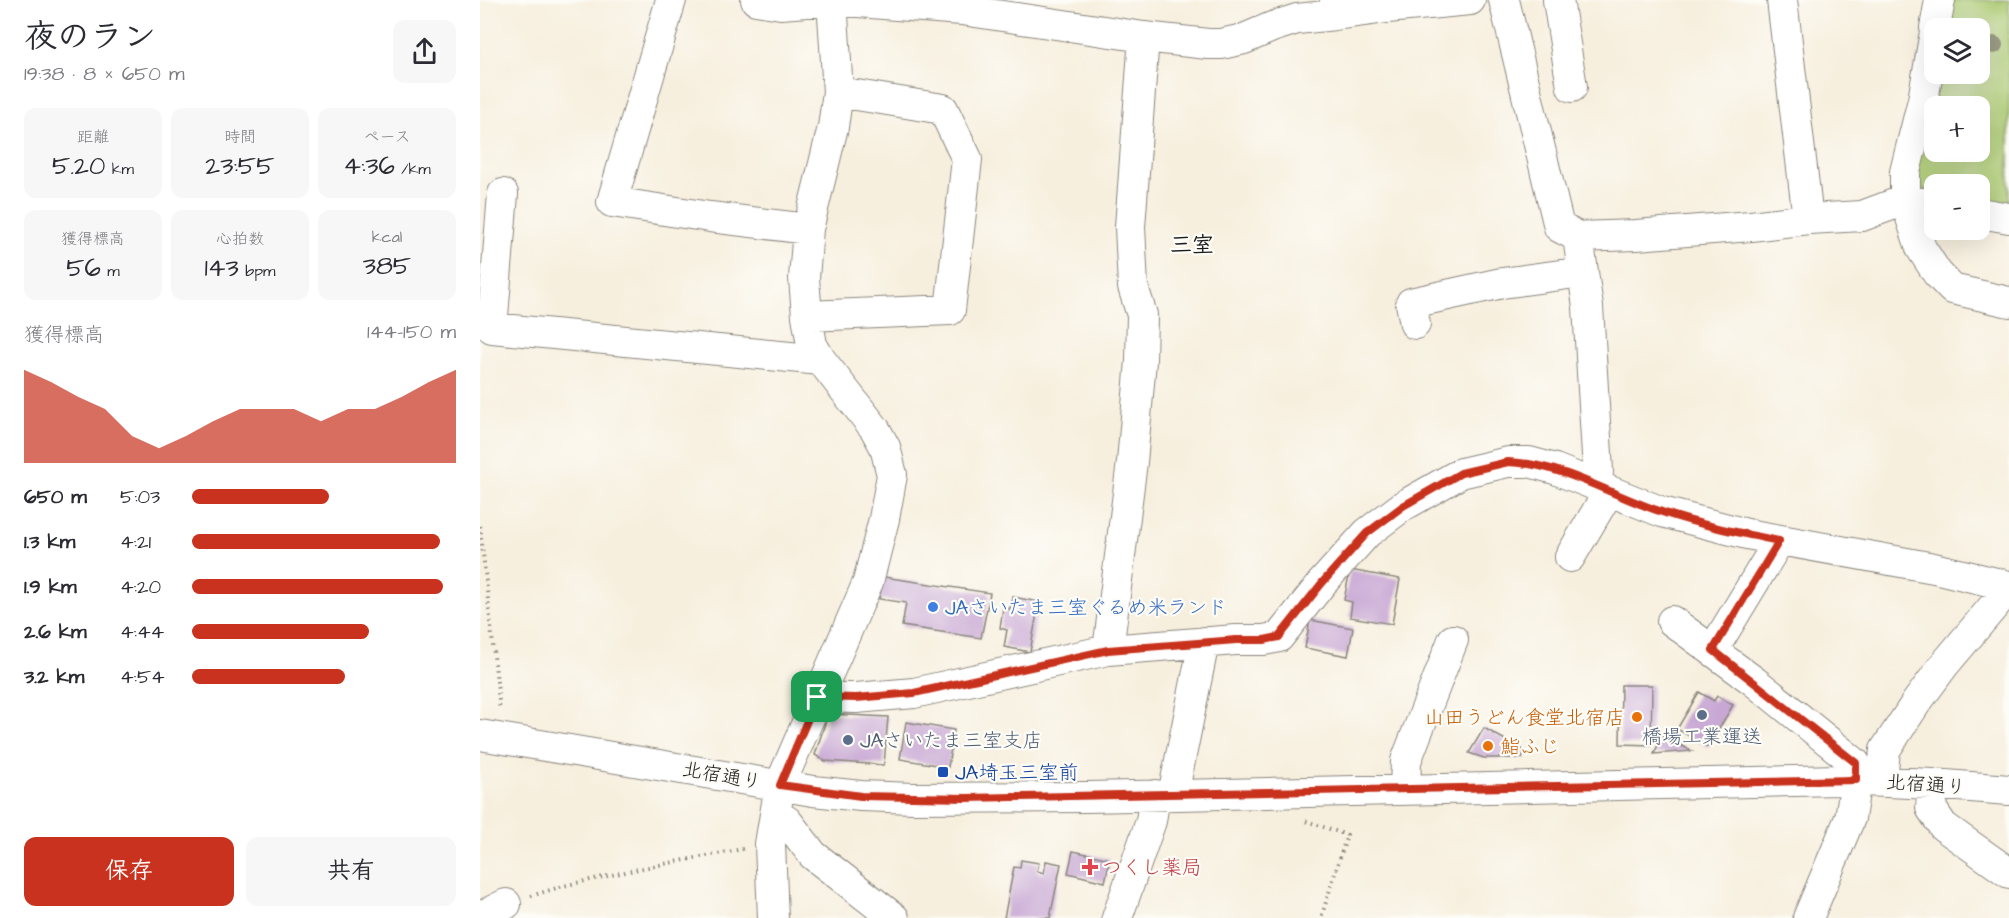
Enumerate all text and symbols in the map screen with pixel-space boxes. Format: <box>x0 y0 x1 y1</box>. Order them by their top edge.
text: 夜のラン <box>24 14 156 60</box>
map controls <box>1924 18 1990 240</box>
button: layers <box>1924 18 1990 84</box>
button: share <box>393 20 456 83</box>
text: 19:38 · 8 × 650 m <box>24 60 185 88</box>
button: + <box>1924 96 1990 162</box>
text: 距離 <box>77 126 109 148</box>
text: 時間 <box>224 126 256 148</box>
text: ペース <box>363 126 411 148</box>
text: 5.20 <box>52 148 105 184</box>
text: 23:55 <box>205 148 275 184</box>
text: 4:36 <box>343 148 395 184</box>
text: km <box>105 158 134 180</box>
text: /km <box>395 158 431 180</box>
button: − <box>1924 174 1990 240</box>
text: kcal <box>372 226 402 248</box>
text: 獲得標高 <box>61 228 125 250</box>
text: 心拍数 <box>216 228 264 250</box>
district label: 三室 <box>1170 230 1214 261</box>
text: 385 <box>363 248 411 284</box>
text: 56 <box>66 250 101 286</box>
text: 143 <box>204 250 239 286</box>
text: m <box>101 260 120 282</box>
text: bpm <box>239 260 276 282</box>
text: 144–150 m <box>367 318 456 346</box>
text: 獲得標高 <box>24 321 104 349</box>
text: 650 m <box>24 483 87 511</box>
text: 5:03 <box>120 483 160 511</box>
text: 1.3 km <box>24 528 75 556</box>
text: 4:21 <box>120 528 151 556</box>
text: 1.9 km <box>24 573 77 601</box>
text: 4:20 <box>120 573 161 601</box>
place label: JAさいたま三室ぐるめ米ランド <box>945 594 1227 622</box>
marker: JAさいたま三室ぐるめ米ランド <box>926 600 940 614</box>
text: 2.6 km <box>24 618 87 646</box>
text: 4:44 <box>120 618 164 646</box>
text: 3.2 km <box>24 663 84 691</box>
text: 4:54 <box>120 663 165 691</box>
pin <box>791 671 842 722</box>
icon: arrive <box>800 680 833 713</box>
place label: 山田うどん食堂北宿店 <box>1425 704 1625 732</box>
marker: 橋場工業運送 <box>1695 708 1709 722</box>
marker: 山田うどん食堂北宿店 <box>1630 710 1644 724</box>
place label: 橋場工業運送 <box>1642 723 1762 751</box>
place label: JAさいたま三室支店 <box>860 727 1043 755</box>
marker: JAさいたま三室支店 <box>841 733 855 747</box>
place label: 鮨ふじ <box>1500 733 1560 761</box>
marker: 鮨ふじ <box>1481 739 1495 753</box>
street label: 北宿通り <box>680 755 764 797</box>
place label: JA埼玉三室前 <box>955 759 1078 787</box>
marker: JA埼玉三室前 <box>936 765 950 779</box>
street label: 北宿通り <box>1885 768 1967 802</box>
button: 保存 <box>24 837 234 906</box>
button: 共有 <box>246 837 456 906</box>
place label: つくし薬局 <box>1102 854 1202 882</box>
marker: つくし薬局 <box>1083 860 1097 874</box>

